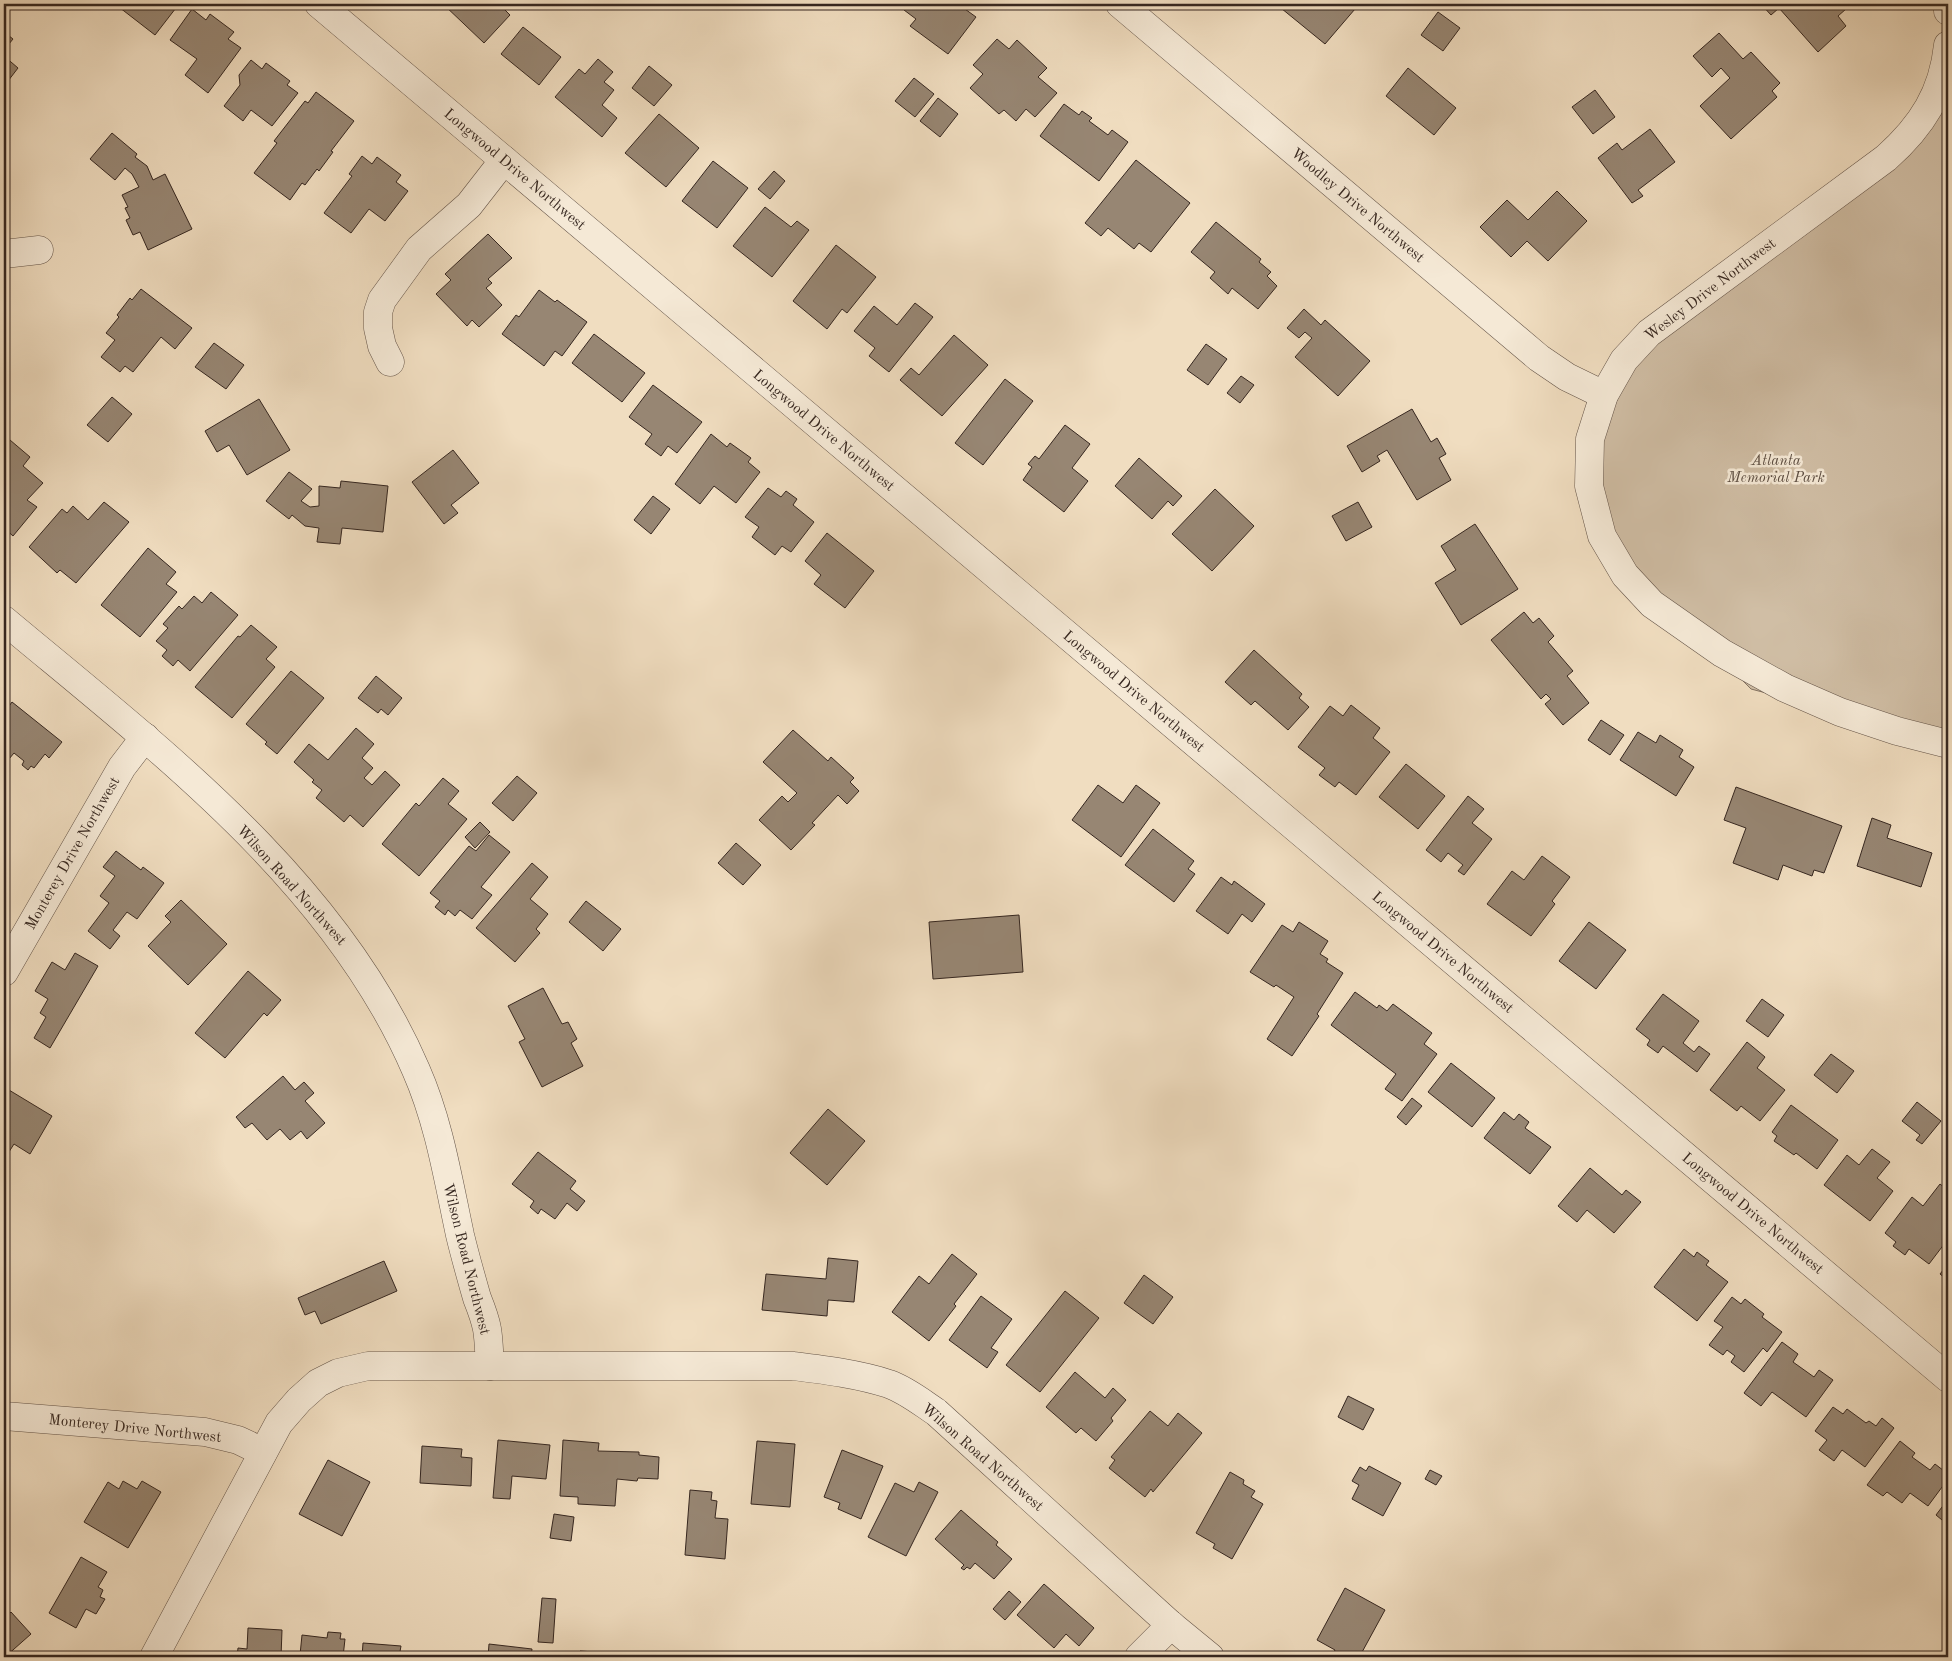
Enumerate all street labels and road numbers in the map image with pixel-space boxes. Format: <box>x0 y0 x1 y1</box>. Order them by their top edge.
street label: Longwood Drive Northwest <box>440 107 588 234</box>
street label: Woodley Drive Northwest <box>1288 146 1426 266</box>
street label: Wesley Drive Northwest <box>1643 236 1779 344</box>
street label: Longwood Drive Northwest <box>749 368 897 495</box>
street label: Longwood Drive Northwest <box>1059 629 1207 756</box>
street label: Monterey Drive Northwest <box>23 775 123 933</box>
street label: Wilson Road Northwest <box>233 823 348 949</box>
street label: Longwood Drive Northwest <box>1368 890 1516 1017</box>
street label: Longwood Drive Northwest <box>1678 1151 1826 1278</box>
street label: Wilson Road Northwest <box>439 1182 492 1337</box>
street label: Wilson Road Northwest <box>918 1401 1046 1515</box>
street label: Monterey Drive Northwest <box>48 1413 222 1446</box>

